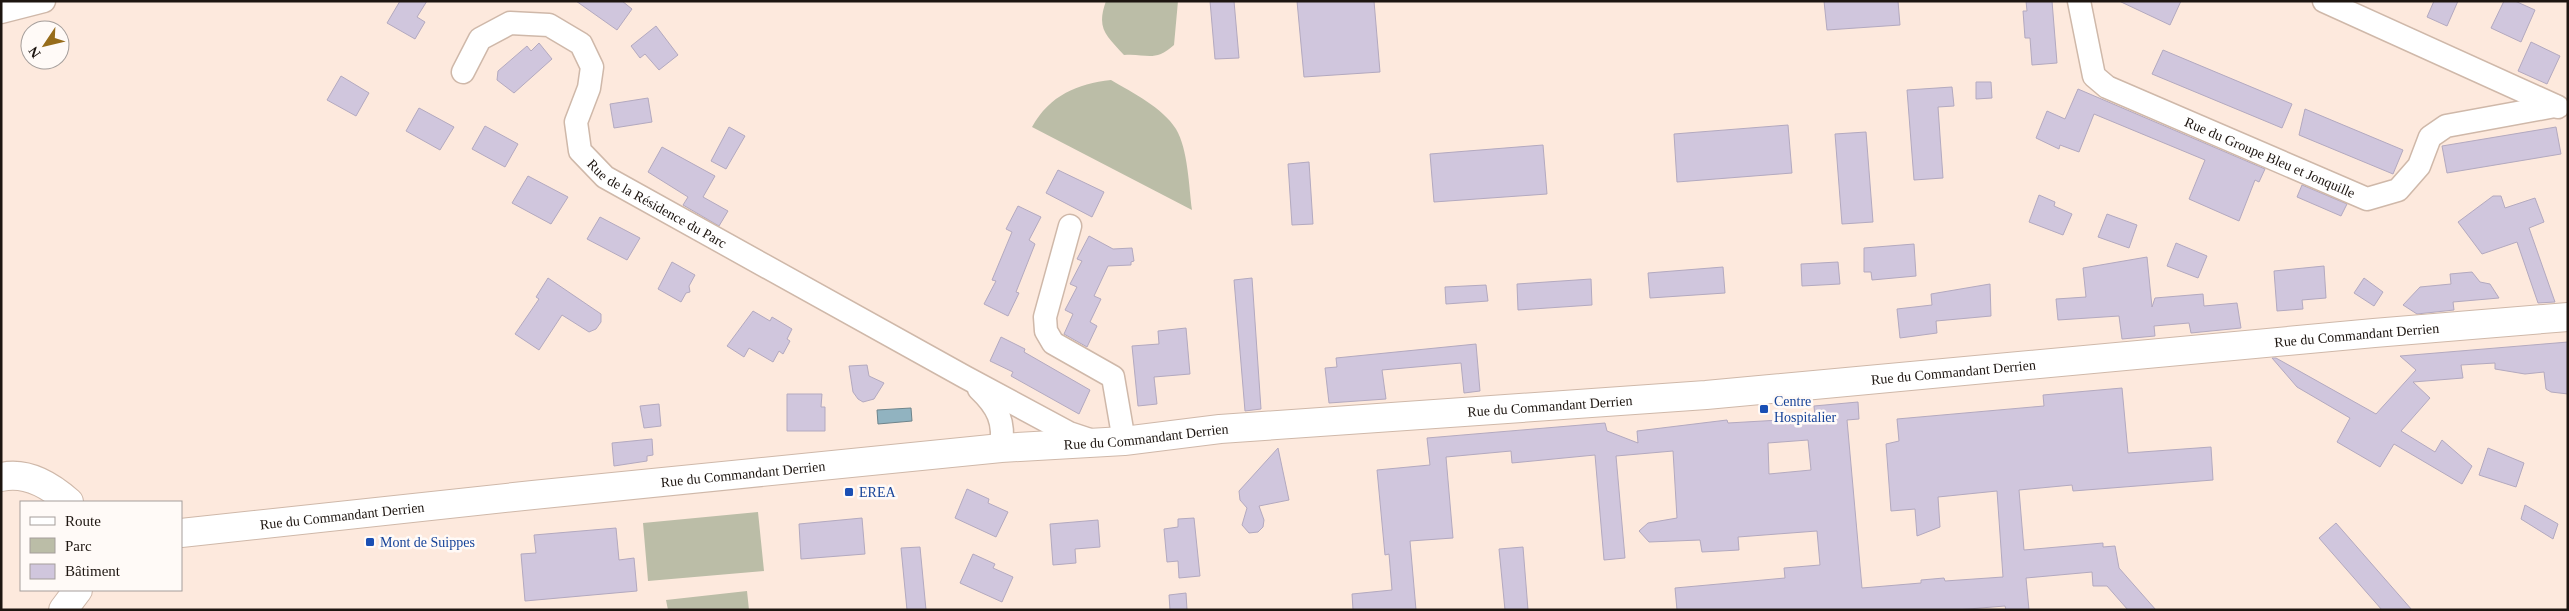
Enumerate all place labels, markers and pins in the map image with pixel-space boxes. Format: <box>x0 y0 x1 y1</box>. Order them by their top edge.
place label: Centre Hospitalier <box>1774 394 1837 425</box>
marker: Centre Hospitalier <box>1758 403 1770 415</box>
place label: EREA <box>859 485 896 500</box>
marker: EREA <box>843 486 855 498</box>
place label: Mont de Suippes <box>380 535 475 550</box>
marker: Mont de Suippes <box>364 536 376 548</box>

